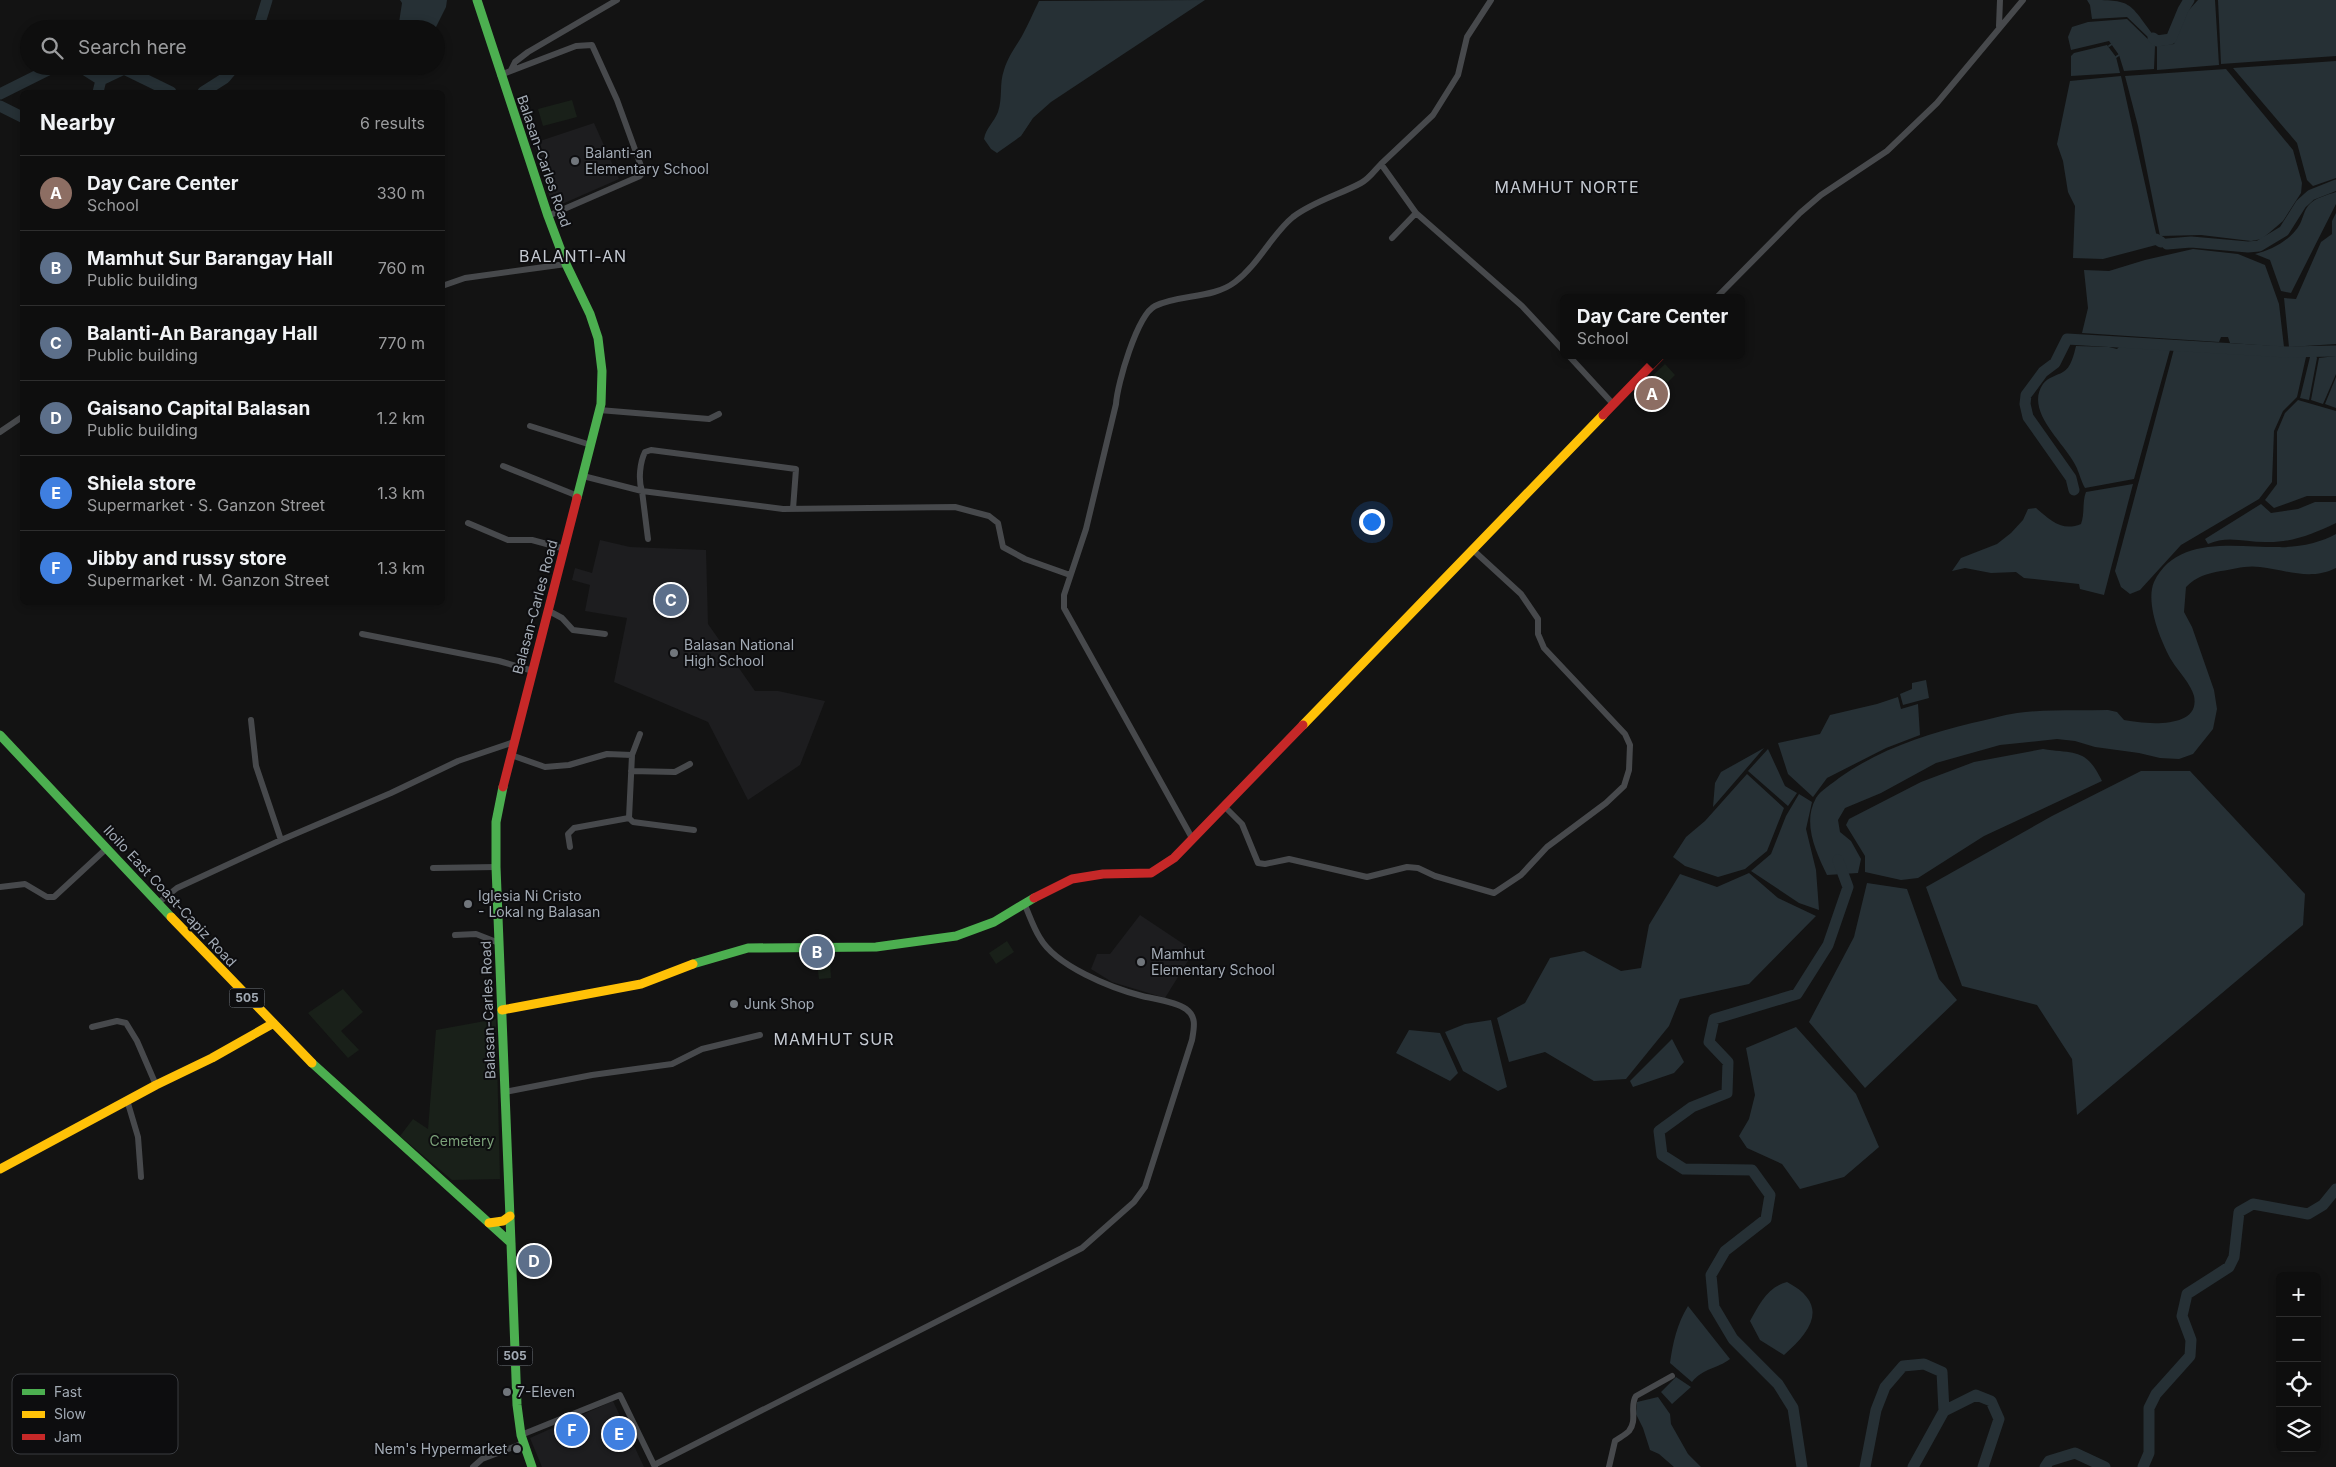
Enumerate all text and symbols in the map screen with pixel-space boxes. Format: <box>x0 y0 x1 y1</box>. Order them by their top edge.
search box <box>20 20 445 75</box>
icon: search <box>38 34 66 62</box>
text: Search here <box>78 36 187 59</box>
street label: Balasan-Carles Road <box>514 93 575 229</box>
text: Nearby <box>40 110 115 135</box>
text: 6 results <box>360 113 425 133</box>
place label: Balanti-an Elementary School <box>585 144 709 177</box>
marker: Balanti-an Elementary School <box>569 155 581 167</box>
text: Day Care Center <box>87 172 239 195</box>
district label: MAMHUT NORTE <box>1494 177 1640 197</box>
text: A <box>50 183 62 203</box>
text: 330 m <box>377 183 425 203</box>
text: School <box>87 195 139 215</box>
district label: BALANTI-AN <box>519 246 627 266</box>
text: Mamhut Sur Barangay Hall <box>87 247 333 270</box>
text: B <box>51 258 61 278</box>
text: 760 m <box>378 258 425 278</box>
text: Public building <box>87 270 198 290</box>
popup <box>1560 294 1745 359</box>
text: Day Care Center <box>1577 305 1728 328</box>
text: Balanti-An Barangay Hall <box>87 322 318 345</box>
text: School <box>1577 328 1629 348</box>
text: C <box>50 333 62 353</box>
text: 770 m <box>378 333 425 353</box>
text: Public building <box>87 345 198 365</box>
pin: A <box>1636 375 1668 413</box>
text: Gaisano Capital Balasan <box>87 397 310 420</box>
text: D <box>50 408 62 428</box>
text: 1.2 km <box>377 408 425 428</box>
text: Public building <box>87 420 198 440</box>
text: Shiela store <box>87 472 196 495</box>
text: E <box>51 483 61 503</box>
text: 1.3 km <box>377 483 425 503</box>
text: Supermarket · S. Ganzon Street <box>87 495 325 515</box>
your location <box>1359 509 1385 535</box>
street label: Balasan-Carles Road <box>508 538 561 676</box>
text: Jibby and russy store <box>87 547 287 570</box>
text: F <box>51 558 61 578</box>
text: 1.3 km <box>377 558 425 578</box>
text: Supermarket · M. Ganzon Street <box>87 570 329 590</box>
pin: C <box>655 581 687 619</box>
place label: Balasan National High School <box>684 636 794 669</box>
marker: Balasan National High School <box>668 647 680 659</box>
street label: Iloilo East Coast-Capiz Road <box>100 821 240 970</box>
place label: Iglesia Ni Cristo - Lokal ng Balasan <box>478 887 600 920</box>
marker: Iglesia Ni Cristo - Lokal ng Balasan <box>462 898 474 910</box>
pin: B <box>801 933 833 971</box>
street label: Balasan-Carles Road <box>477 941 498 1080</box>
place label: Mamhut Elementary School <box>1151 945 1275 978</box>
marker: Mamhut Elementary School <box>1135 956 1147 968</box>
road number: 505 <box>230 988 264 1008</box>
place label: Junk Shop <box>744 995 814 1012</box>
marker: Junk Shop <box>728 998 740 1010</box>
district label: MAMHUT SUR <box>773 1029 895 1049</box>
park label: Cemetery <box>430 1132 495 1149</box>
pin: D <box>518 1242 550 1280</box>
map controls <box>2276 1272 2321 1452</box>
button: + <box>2276 1272 2321 1317</box>
button: − <box>2276 1317 2321 1362</box>
road number: 505 <box>498 1346 532 1365</box>
button: locate <box>2276 1362 2321 1407</box>
legend <box>12 1374 178 1454</box>
text: Fast <box>54 1383 82 1400</box>
place label: 7-Eleven <box>517 1383 575 1400</box>
marker: 7-Eleven <box>501 1386 513 1398</box>
text: Slow <box>54 1405 86 1422</box>
button: layers <box>2276 1407 2321 1452</box>
pin: F <box>556 1411 588 1449</box>
pin: E <box>603 1415 635 1453</box>
text: Jam <box>54 1428 82 1445</box>
place label: Nem's Hypermarket <box>374 1440 507 1457</box>
marker: Nem's Hypermarket <box>511 1443 523 1455</box>

